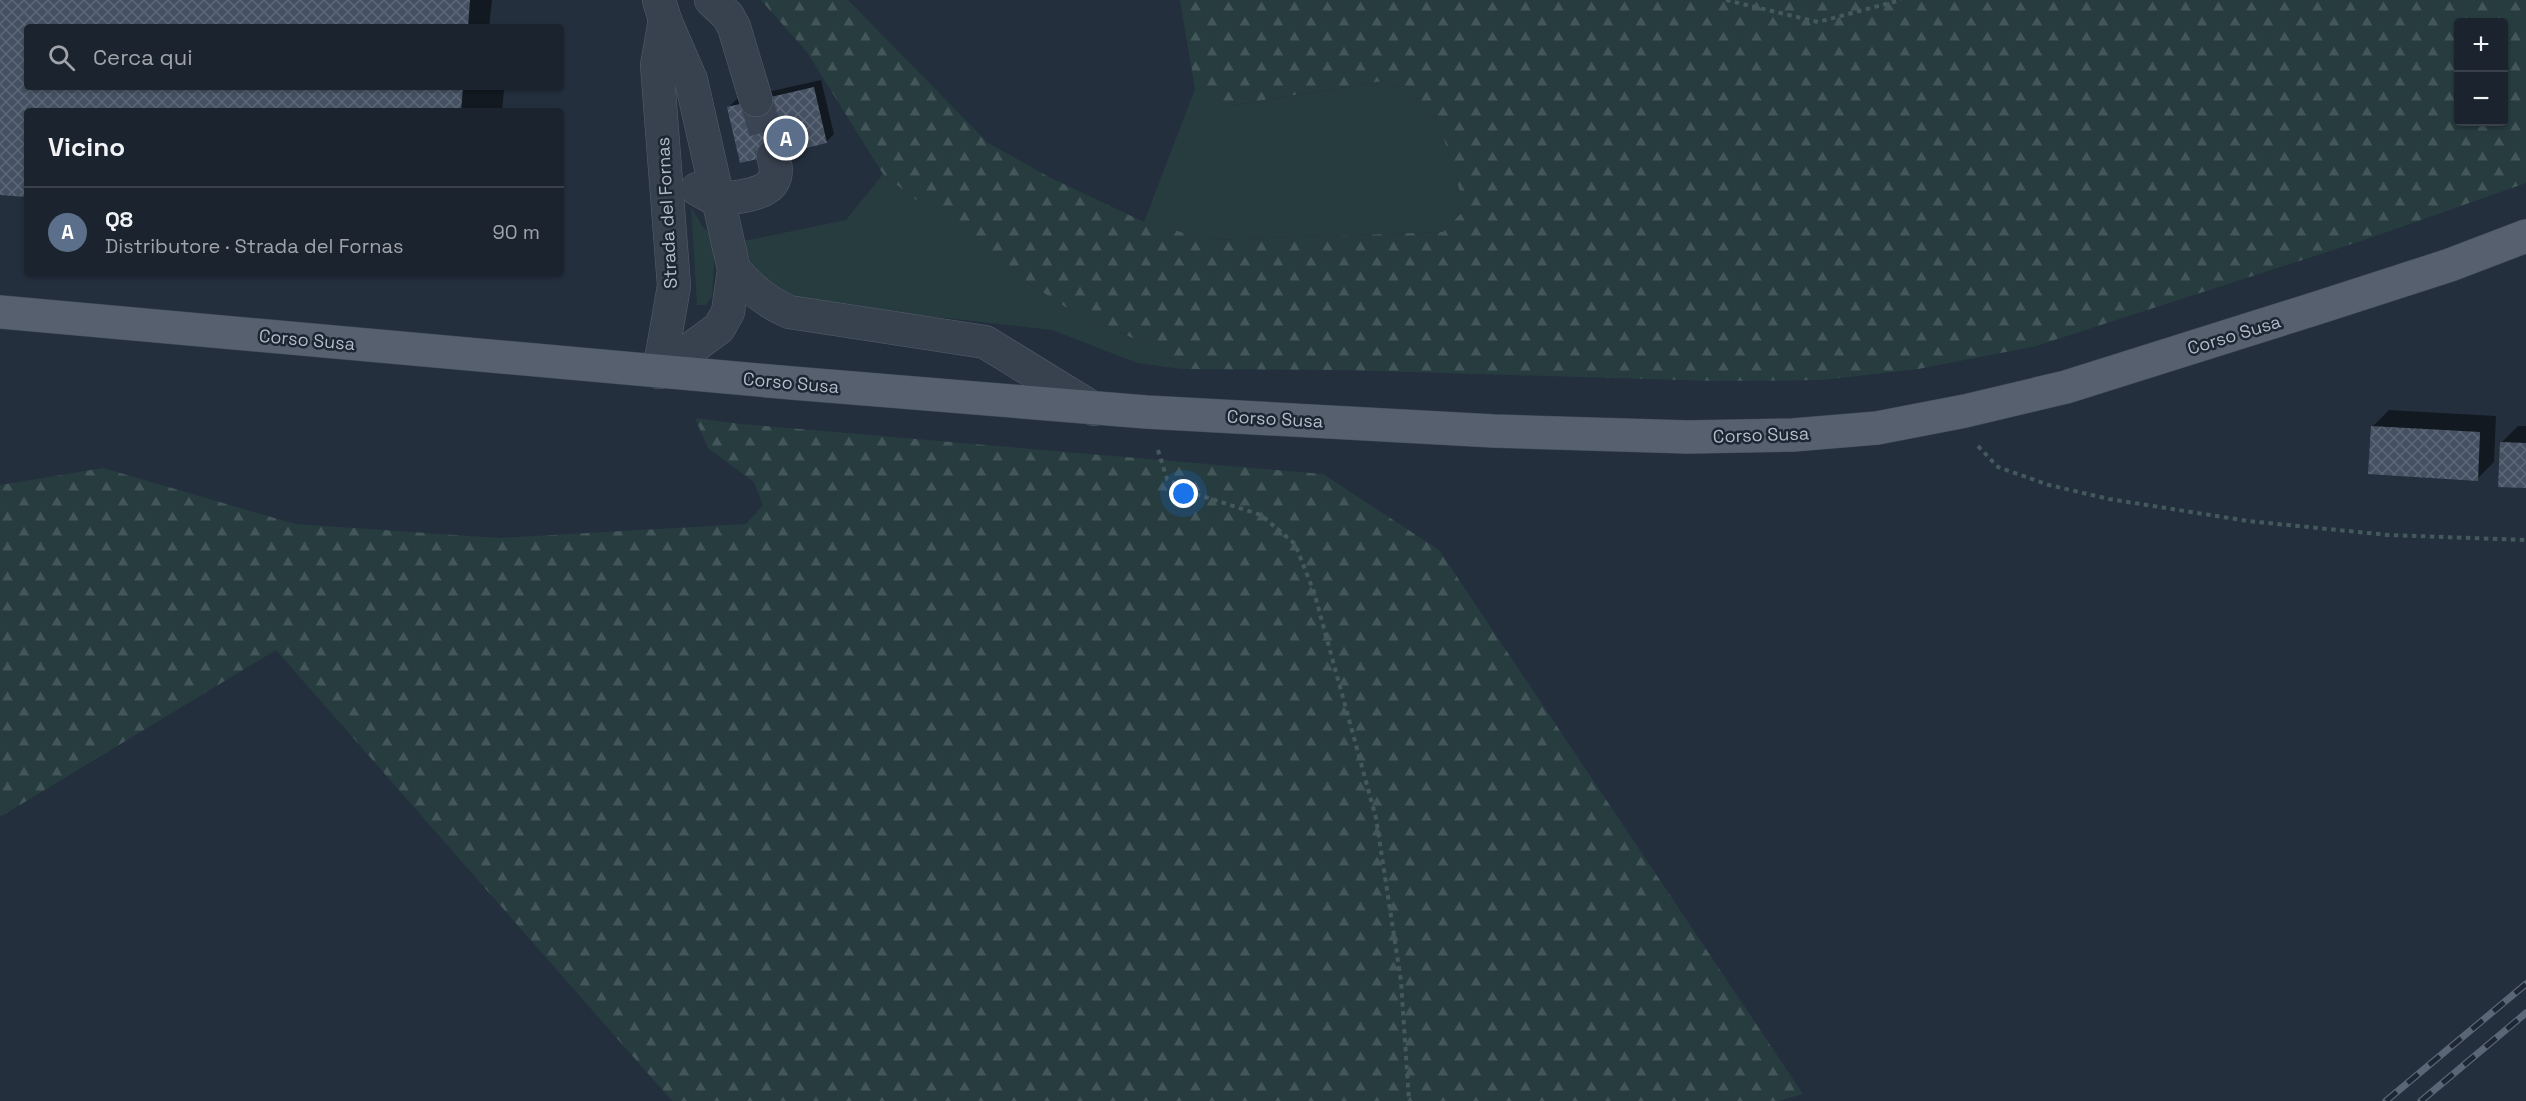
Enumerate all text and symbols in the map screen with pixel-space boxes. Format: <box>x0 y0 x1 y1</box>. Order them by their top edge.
map controls <box>2454 18 2508 126</box>
button: + <box>2454 18 2508 72</box>
search box <box>24 24 564 90</box>
icon: search <box>45 41 78 74</box>
text: Cerca qui <box>93 43 193 71</box>
button: − <box>2454 72 2508 126</box>
pin: A <box>766 116 806 160</box>
text: Vicino <box>48 130 125 164</box>
street label: Strada del Fornas <box>651 136 682 290</box>
text: Q8 <box>105 205 133 233</box>
text: A <box>61 219 74 245</box>
text: 90 m <box>493 219 540 245</box>
text: Distributore · Strada del Fornas <box>105 233 403 259</box>
street label: Corso Susa <box>2184 309 2283 360</box>
street label: Corso Susa <box>258 324 356 355</box>
street label: Corso Susa <box>742 367 840 398</box>
street label: Corso Susa <box>1226 404 1324 433</box>
street label: Corso Susa <box>1712 421 1810 448</box>
your location <box>1169 479 1198 508</box>

